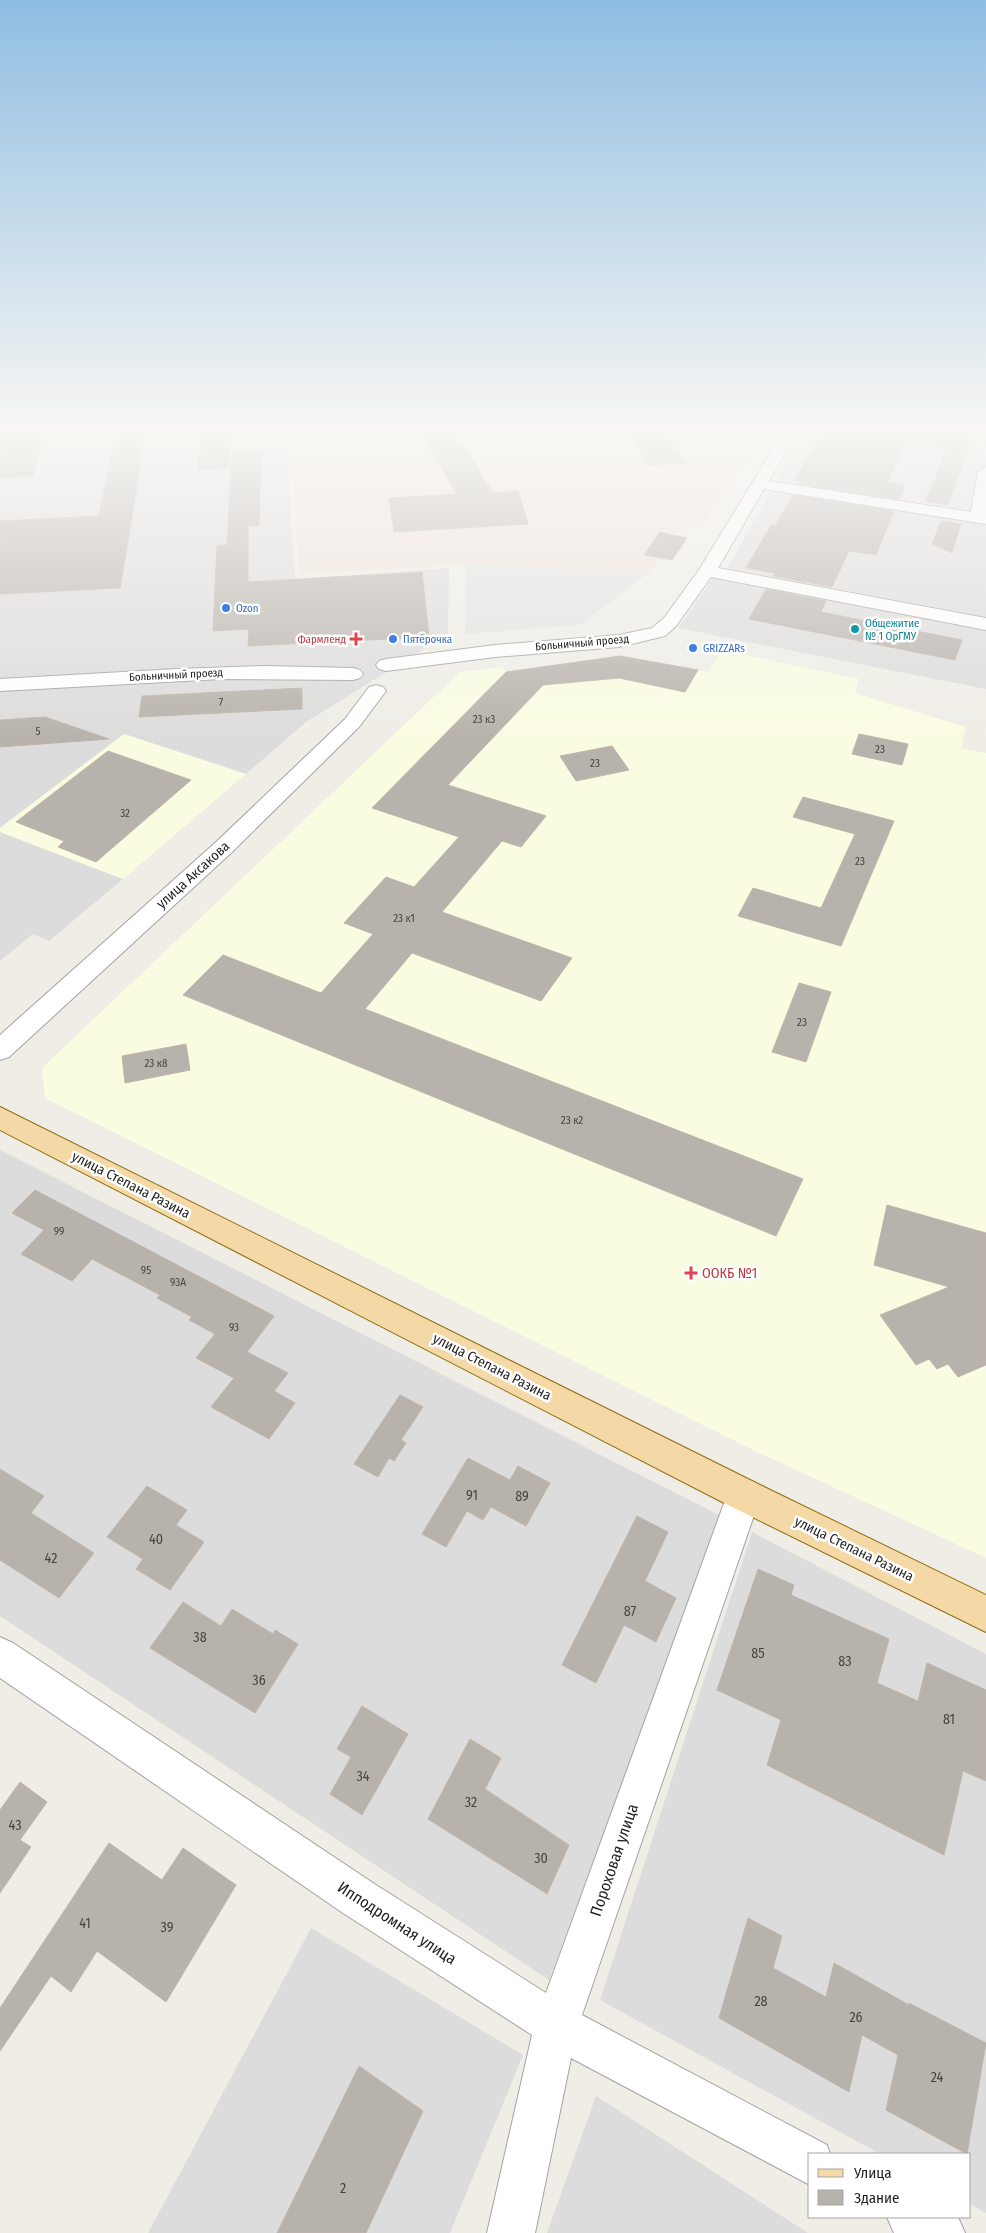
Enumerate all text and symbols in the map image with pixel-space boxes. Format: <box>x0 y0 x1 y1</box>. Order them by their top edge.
marker: Ozon <box>220 602 232 614</box>
place label: Ozon <box>236 602 259 615</box>
place label: Общежитие № 1 ОрГМУ <box>865 617 920 643</box>
marker: Общежитие № 1 ОрГМУ <box>849 623 861 635</box>
street label: Больничный проезд <box>535 632 630 654</box>
place label: Фармленд <box>298 633 346 646</box>
marker: Фармленд <box>350 633 362 645</box>
marker: Пятёрочка <box>387 633 399 645</box>
place label: Пятёрочка <box>403 633 452 646</box>
marker: GRIZZARs <box>687 642 699 654</box>
place label: GRIZZARs <box>703 642 745 655</box>
street label: Больничный проезд <box>129 666 224 684</box>
house number: 7 <box>219 696 224 709</box>
house number: 23 к3 <box>473 713 495 726</box>
house number: 5 <box>35 725 41 738</box>
house number: 23 <box>875 743 885 756</box>
house number: 23 <box>590 757 600 770</box>
house number: 32 <box>120 807 130 820</box>
street label: улица Аксакова <box>153 838 233 912</box>
house number: 23 <box>855 855 865 868</box>
house number: 23 к1 <box>393 912 415 925</box>
house number: 23 <box>797 1016 807 1029</box>
house number: 23 к8 <box>144 1057 168 1070</box>
house number: 23 к2 <box>561 1114 583 1127</box>
street label: улица Степана Разина <box>69 1148 193 1222</box>
house number: 99 <box>54 1225 64 1238</box>
house number: 95 <box>141 1264 151 1277</box>
place label: ООКБ №1 <box>702 1265 757 1282</box>
marker: ООКБ №1 <box>684 1266 698 1280</box>
house number: 93А <box>170 1276 186 1289</box>
house number: 93 <box>229 1321 239 1334</box>
street label: улица Степана Разина <box>430 1330 554 1404</box>
house number: 91 <box>466 1487 478 1504</box>
house number: 89 <box>515 1488 529 1505</box>
street label: улица Степана Разина <box>792 1513 916 1585</box>
house number: 40 <box>149 1531 163 1548</box>
house number: 42 <box>45 1550 57 1567</box>
house number: 87 <box>624 1603 637 1620</box>
house number: 38 <box>193 1629 207 1646</box>
house number: 85 <box>751 1645 765 1662</box>
house number: 83 <box>838 1653 852 1670</box>
house number: 36 <box>252 1672 266 1689</box>
house number: 81 <box>943 1711 955 1728</box>
house number: 34 <box>356 1768 370 1785</box>
house number: 32 <box>465 1794 477 1811</box>
street label: Пороховая улица <box>586 1801 642 1919</box>
house number: 43 <box>9 1817 21 1834</box>
house number: 30 <box>534 1850 548 1867</box>
street label: Ипподромная улица <box>334 1878 460 1969</box>
house number: 41 <box>79 1915 91 1932</box>
house number: 39 <box>161 1919 174 1936</box>
house number: 28 <box>754 1993 768 2010</box>
house number: 26 <box>849 2009 863 2026</box>
house number: 24 <box>931 2069 944 2086</box>
legend <box>808 2153 971 2218</box>
text: Улица <box>853 2164 892 2182</box>
house number: 2 <box>340 2180 346 2197</box>
text: Здание <box>854 2189 900 2207</box>

